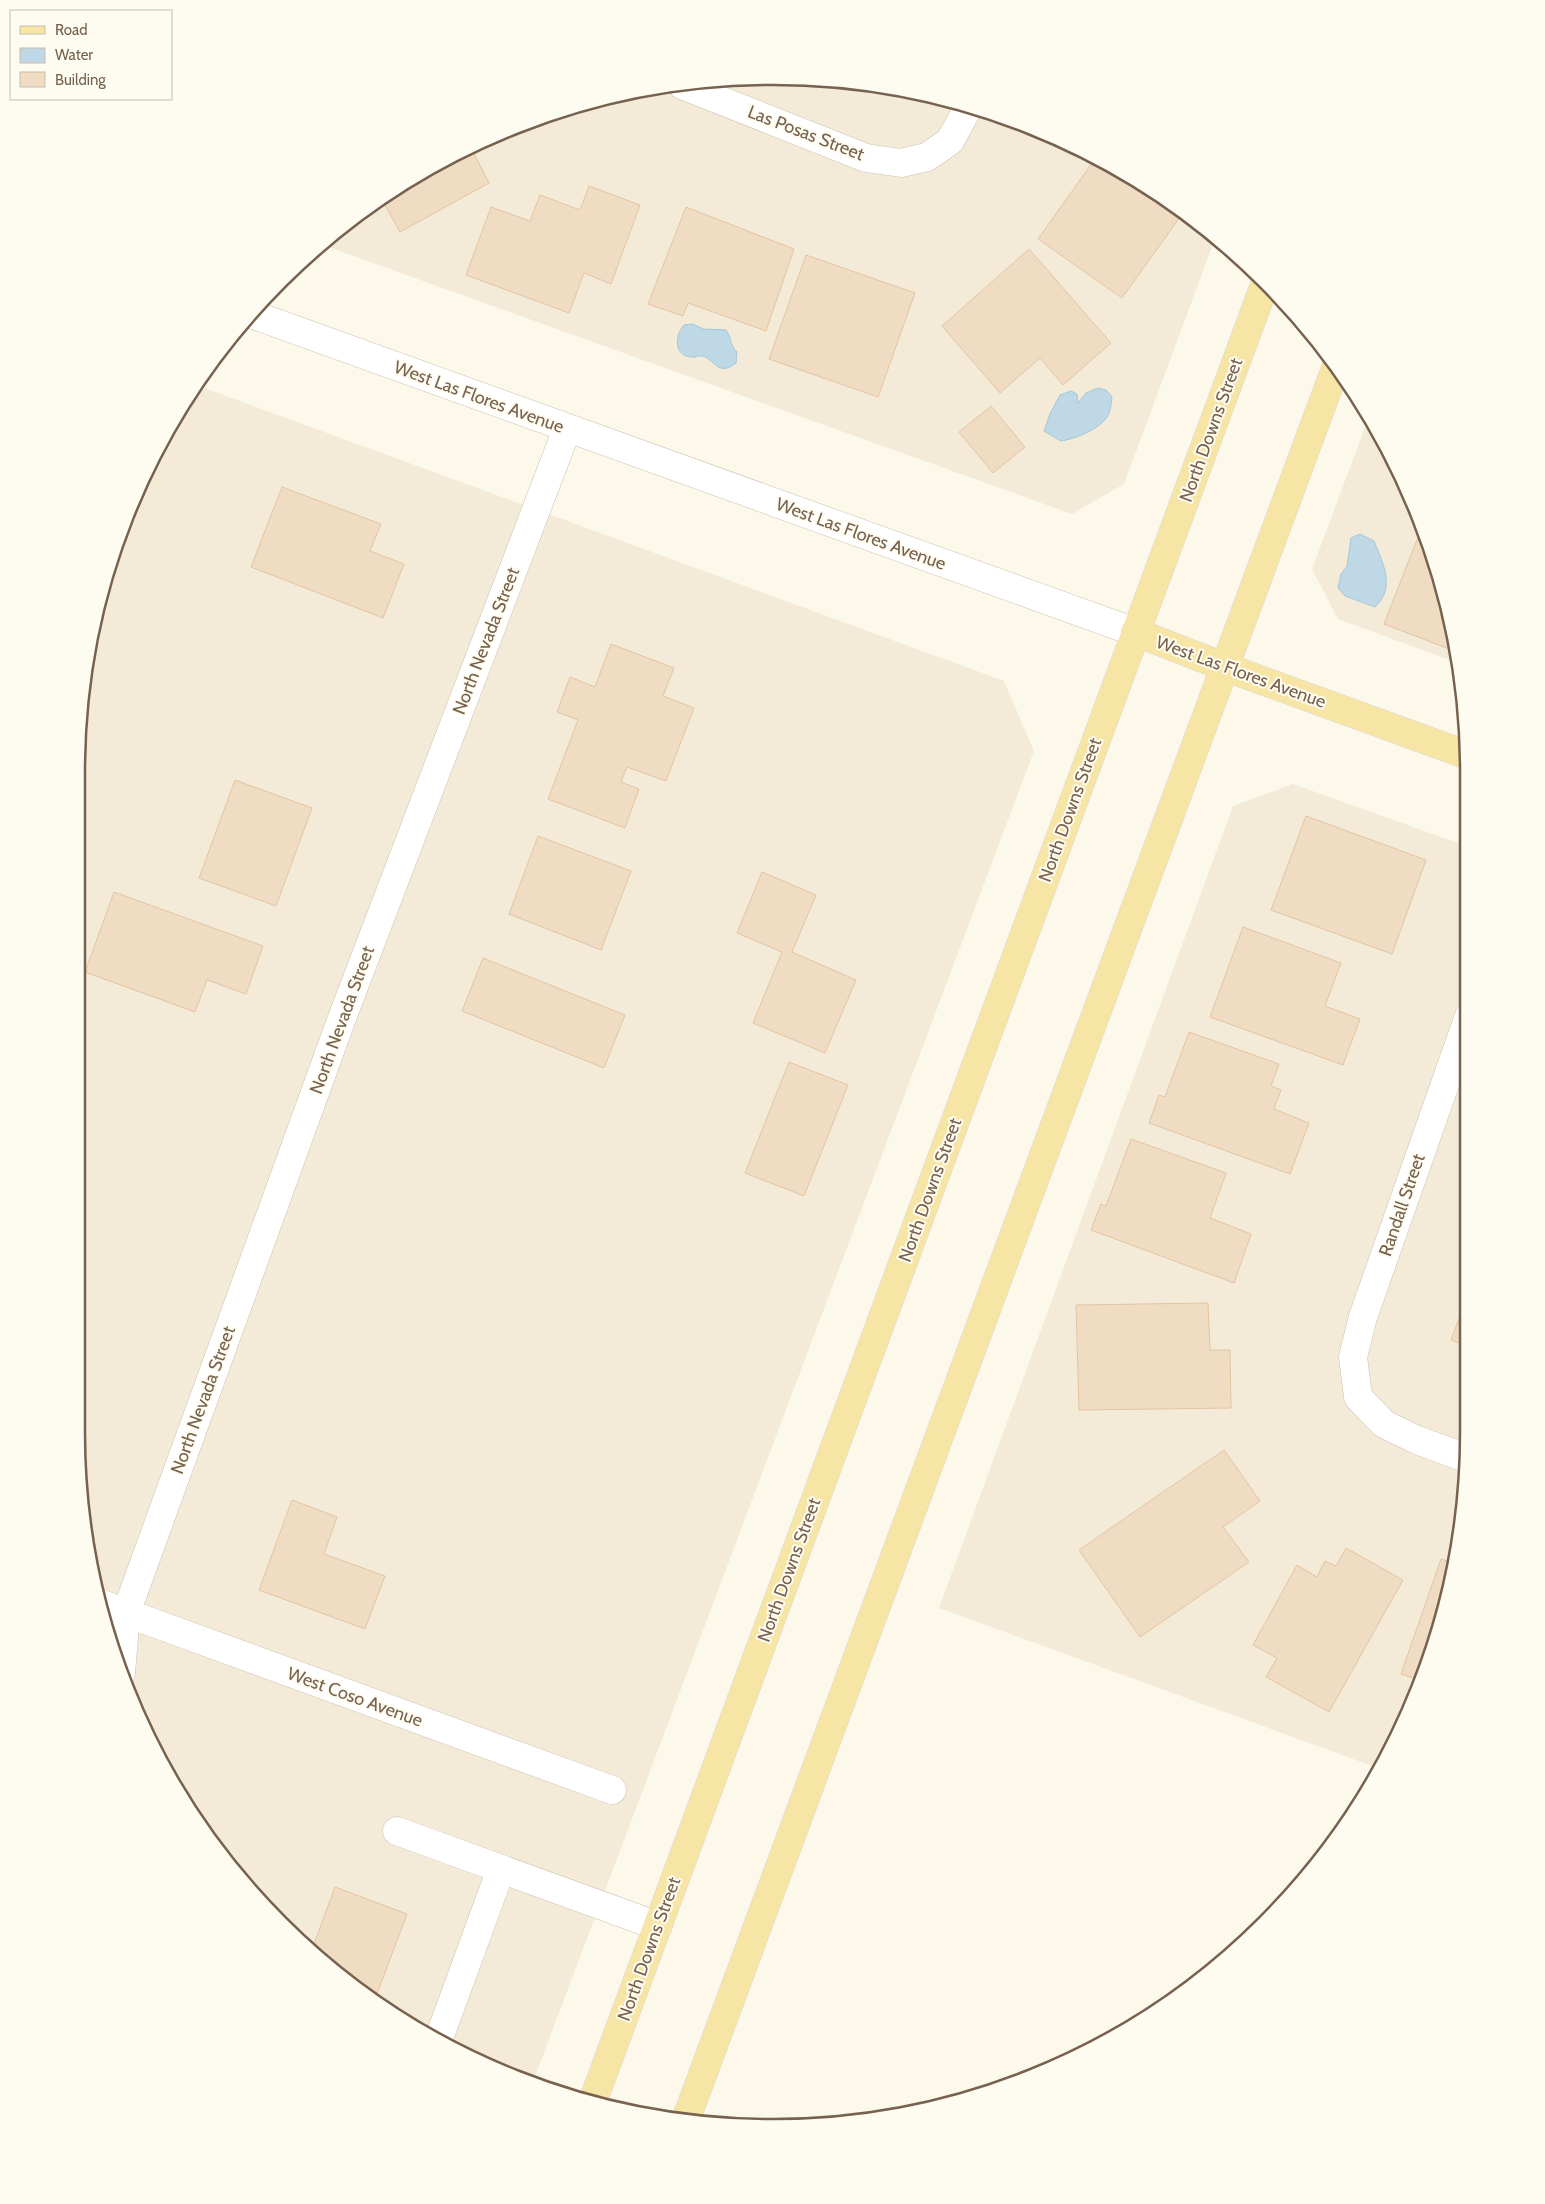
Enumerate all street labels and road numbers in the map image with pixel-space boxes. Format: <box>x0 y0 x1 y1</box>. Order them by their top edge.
street label: Las Posas Street <box>745 101 867 165</box>
street label: North Downs Street <box>1175 355 1247 505</box>
street label: West Las Flores Avenue <box>391 356 567 438</box>
street label: West Las Flores Avenue <box>773 493 949 575</box>
street label: North Nevada Street <box>448 564 524 718</box>
street label: West Las Flores Avenue <box>1153 631 1329 713</box>
street label: North Downs Street <box>1034 735 1106 885</box>
street label: North Nevada Street <box>305 943 379 1097</box>
street label: North Downs Street <box>894 1115 966 1265</box>
street label: Randall Street <box>1374 1151 1430 1259</box>
street label: North Nevada Street <box>166 1323 240 1477</box>
street label: North Downs Street <box>753 1495 825 1645</box>
street label: West Coso Avenue <box>284 1662 426 1732</box>
street label: North Downs Street <box>613 1874 685 2024</box>

